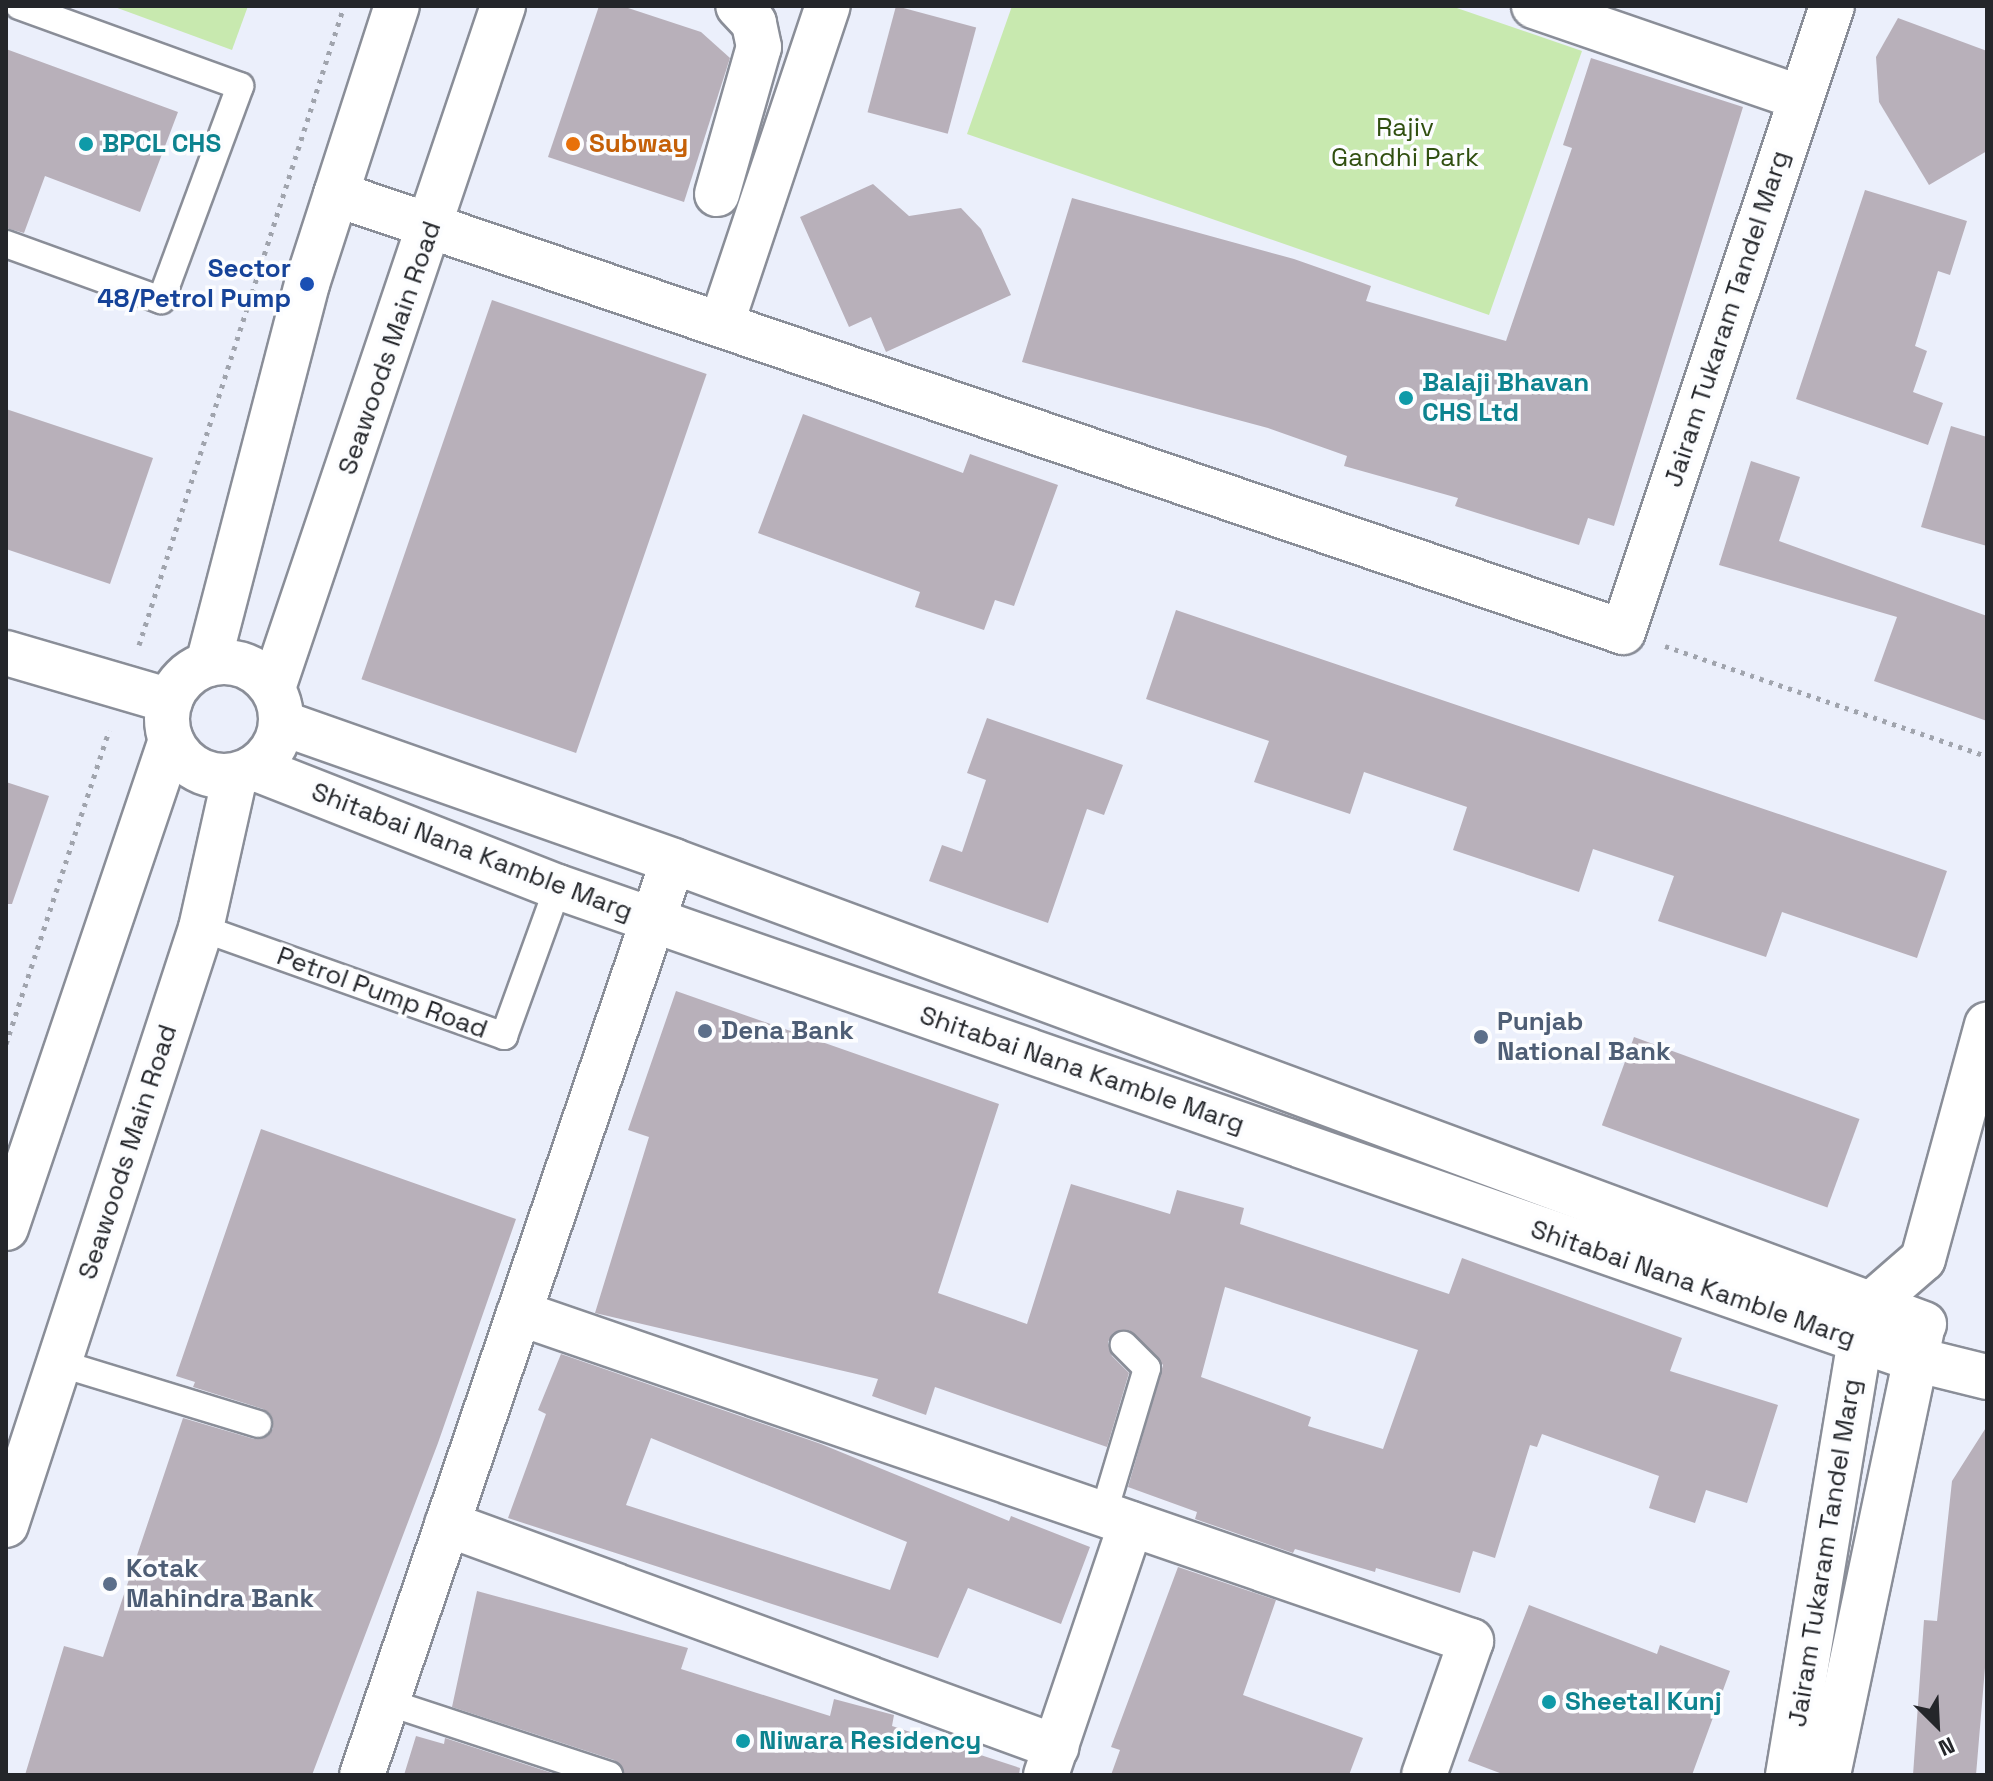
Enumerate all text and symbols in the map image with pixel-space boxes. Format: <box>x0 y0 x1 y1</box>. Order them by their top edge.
park label: Rajiv Gandhi Park <box>1331 112 1479 174</box>
place label: BPCL CHS <box>102 128 222 160</box>
place label: Subway <box>589 128 688 160</box>
marker: BPCL CHS <box>77 135 95 153</box>
marker: Subway <box>564 135 582 153</box>
street label: Jairam Tukaram Tandel Marg <box>1658 146 1796 492</box>
street label: Seawoods Main Road <box>332 217 448 479</box>
place label: Sector 48/Petrol Pump <box>97 253 291 314</box>
marker: Sector 48/Petrol Pump <box>298 275 316 293</box>
place label: Balaji Bhavan CHS Ltd <box>1422 367 1589 428</box>
marker: Balaji Bhavan CHS Ltd <box>1397 389 1415 407</box>
street label: Shitabai Nana Kamble Marg <box>307 776 637 928</box>
street label: Petrol Pump Road <box>273 940 491 1046</box>
street label: Shitabai Nana Kamble Marg <box>916 1000 1248 1140</box>
place label: Punjab National Bank <box>1497 1006 1671 1068</box>
place label: Dena Bank <box>721 1015 854 1047</box>
street label: Seawoods Main Road <box>72 1021 184 1283</box>
marker: Dena Bank <box>696 1022 714 1040</box>
marker: Punjab National Bank <box>1472 1028 1490 1046</box>
street label: Shitabai Nana Kamble Marg <box>1527 1214 1859 1354</box>
street label: Jairam Tukaram Tandel Marg <box>1782 1376 1868 1730</box>
place label: Kotak Mahindra Bank <box>126 1553 314 1614</box>
marker: Kotak Mahindra Bank <box>101 1575 119 1593</box>
north arrow <box>1897 1685 1977 1765</box>
place label: Sheetal Kunj <box>1565 1686 1722 1718</box>
marker: Sheetal Kunj <box>1540 1693 1558 1711</box>
place label: Niwara Residency <box>759 1725 981 1757</box>
text: N <box>1934 1731 1959 1763</box>
marker: Niwara Residency <box>734 1732 752 1750</box>

